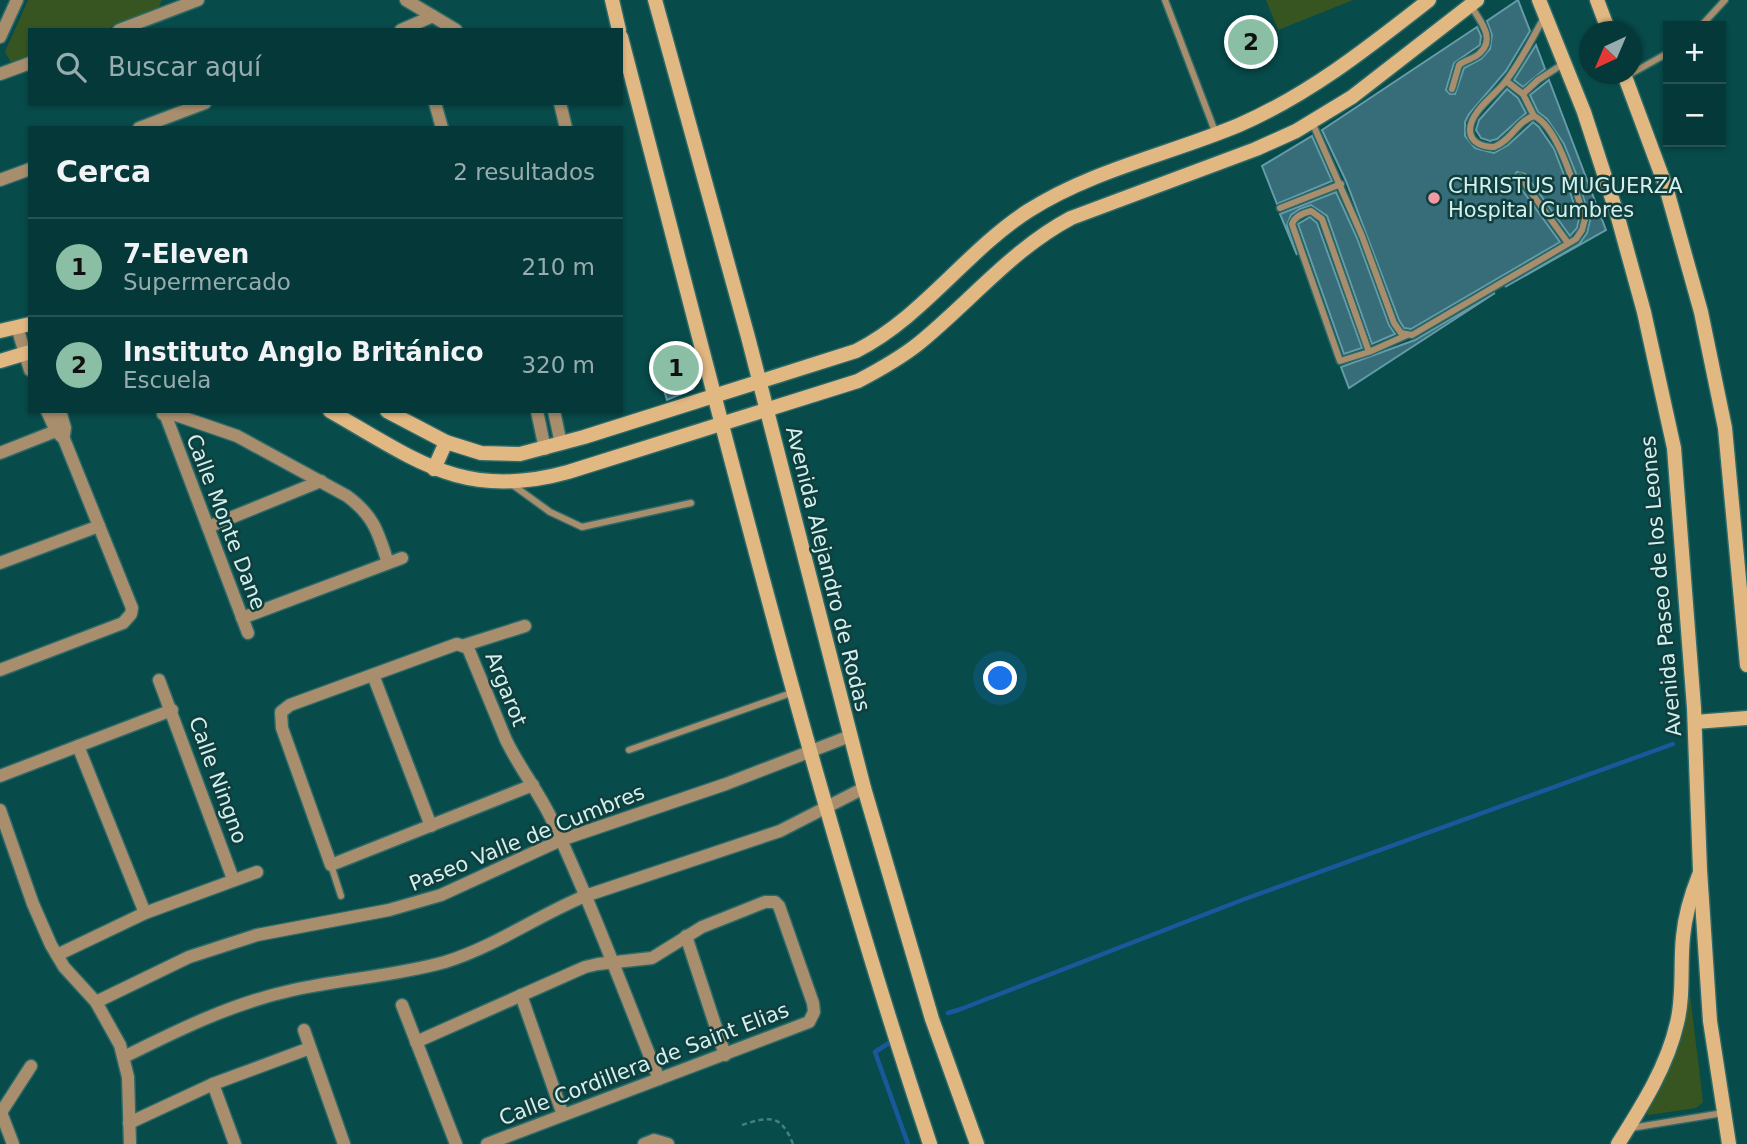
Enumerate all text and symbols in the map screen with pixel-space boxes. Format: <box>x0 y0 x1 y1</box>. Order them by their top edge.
pin: 2 <box>1228 16 1274 68</box>
north arrow <box>1579 21 1642 84</box>
map controls <box>1663 21 1726 147</box>
button: + <box>1663 21 1726 84</box>
search box <box>28 28 623 105</box>
icon: search <box>52 48 90 86</box>
text: Buscar aquí <box>108 52 261 82</box>
button: − <box>1663 84 1726 147</box>
text: Cerca <box>56 154 151 189</box>
text: 2 resultados <box>453 159 595 185</box>
place label: CHRISTUS MUGUERZA Hospital Cumbres <box>1448 174 1683 222</box>
marker: CHRISTUS MUGUERZA Hospital Cumbres <box>1426 190 1442 206</box>
text: 7-Eleven <box>123 239 249 269</box>
text: 1 <box>71 254 87 280</box>
text: 210 m <box>521 254 595 280</box>
text: Supermercado <box>123 269 291 295</box>
text: Instituto Anglo Británico <box>123 337 484 367</box>
pin: 1 <box>653 342 699 394</box>
text: 2 <box>71 352 87 378</box>
text: 320 m <box>521 352 595 378</box>
text: Escuela <box>123 367 211 393</box>
street label: Avenida Alejandro de Rodas <box>781 424 875 714</box>
street label: Calle Monte Dane <box>181 431 271 613</box>
street label: Avenida Paseo de los Leones <box>1636 435 1686 737</box>
street label: Argarot <box>480 648 532 730</box>
your location <box>983 661 1017 695</box>
street label: Calle Ningno <box>184 713 252 847</box>
street label: Paseo Valle de Cumbres <box>406 780 648 896</box>
street label: Calle Cordillera de Saint Elias <box>496 998 792 1130</box>

